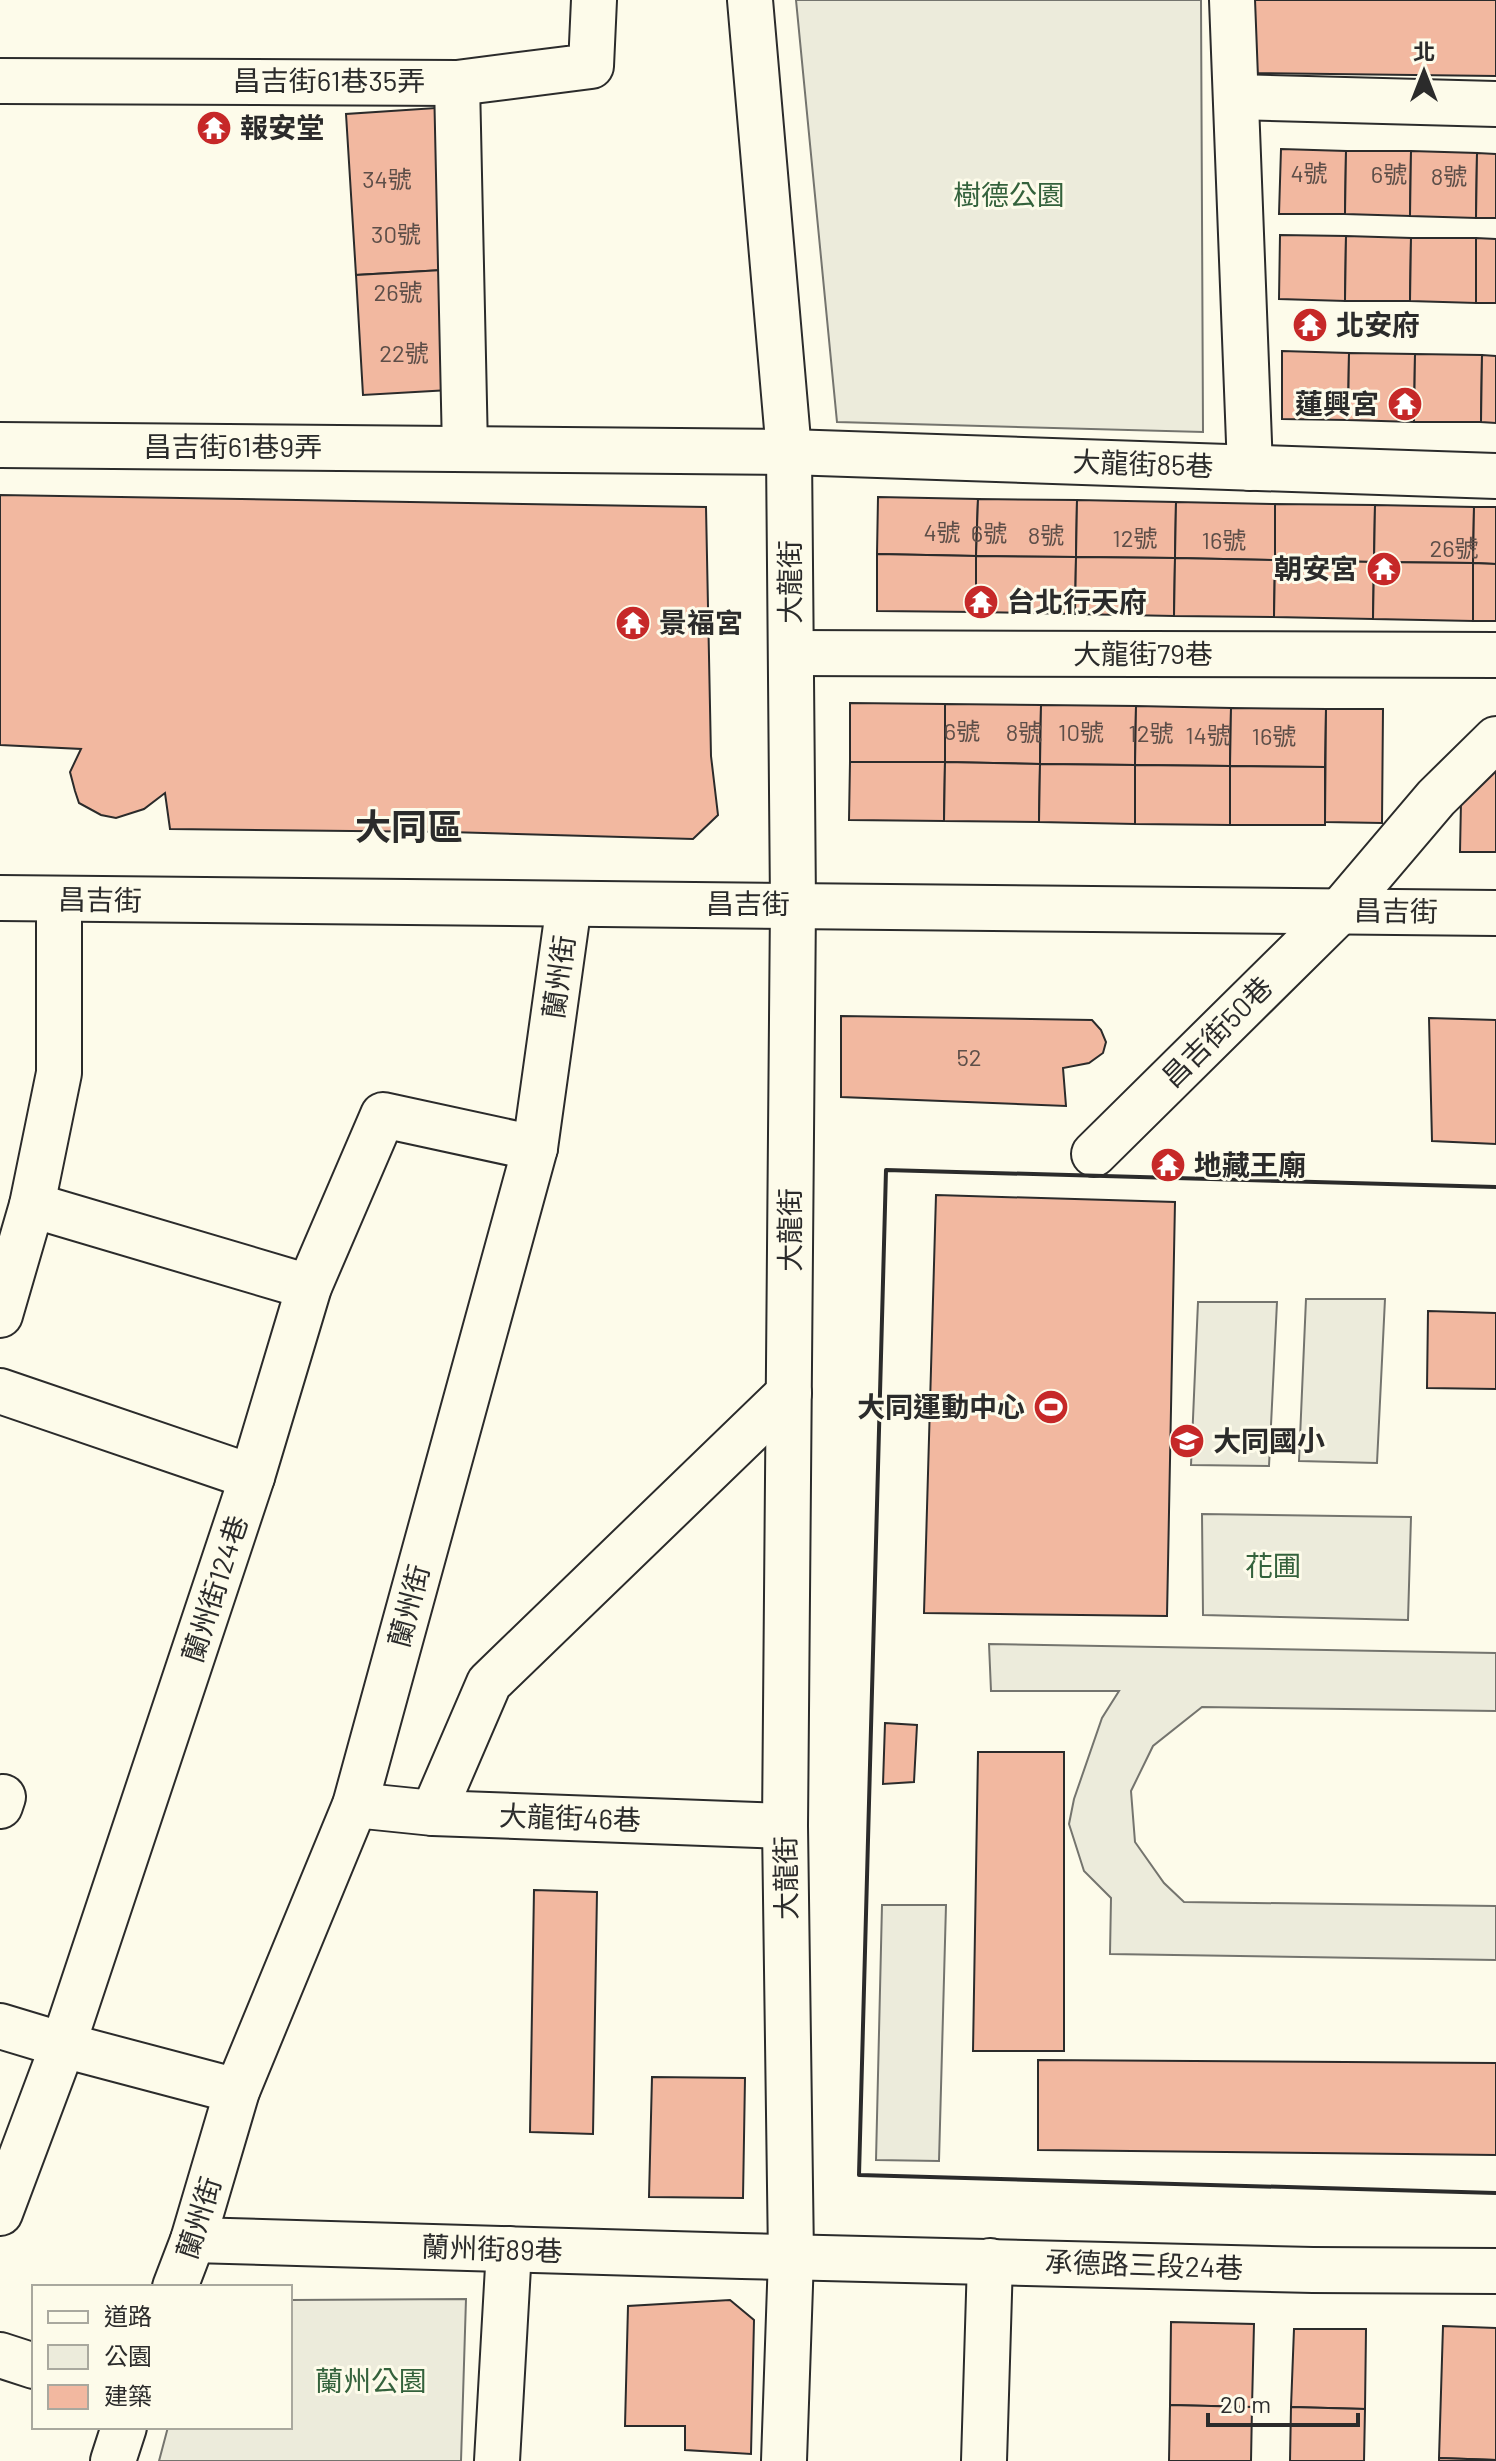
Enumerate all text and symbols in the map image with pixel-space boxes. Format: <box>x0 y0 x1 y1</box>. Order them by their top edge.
north arrow <box>1384 32 1464 112</box>
text: 北 <box>1413 38 1435 64</box>
street label: 昌吉街61巷35弄 <box>233 63 425 97</box>
temple icon: 報安堂 <box>195 109 233 147</box>
place label: 報安堂 <box>240 110 324 144</box>
house number: 4號 <box>1290 158 1328 187</box>
house number: 6號 <box>1371 159 1407 188</box>
house number: 8號 <box>1431 161 1467 190</box>
house number: 34號 <box>362 164 412 193</box>
park label: 樹德公園 <box>953 177 1065 211</box>
house number: 30號 <box>371 219 421 248</box>
house number: 26號 <box>373 277 423 306</box>
temple icon: 北安府 <box>1291 306 1329 344</box>
place label: 北安府 <box>1336 307 1420 341</box>
house number: 22號 <box>379 338 429 367</box>
temple icon: 蓮興宮 <box>1386 385 1424 423</box>
place label: 蓮興宮 <box>1295 386 1379 420</box>
street label: 昌吉街61巷9弄 <box>144 429 322 463</box>
street label: 大龍街85巷 <box>1072 444 1214 482</box>
house number: 4號 <box>923 517 961 546</box>
house number: 6號 <box>971 518 1007 547</box>
house number: 8號 <box>1028 520 1064 549</box>
house number: 12號 <box>1112 523 1158 552</box>
house number: 16號 <box>1202 525 1246 554</box>
house number: 26號 <box>1429 533 1479 562</box>
street label: 大龍街 <box>772 540 806 624</box>
temple icon: 朝安宮 <box>1365 550 1403 588</box>
place label: 朝安宮 <box>1274 551 1358 585</box>
temple icon: 台北行天府 <box>962 583 1000 621</box>
place label: 台北行天府 <box>1007 584 1147 618</box>
temple icon: 景福宮 <box>614 604 652 642</box>
place label: 景福宮 <box>659 605 743 639</box>
street label: 大龍街79巷 <box>1073 636 1213 670</box>
house number: 6號 <box>944 716 980 745</box>
house number: 8號 <box>1006 717 1042 746</box>
house number: 10號 <box>1058 717 1104 746</box>
house number: 12號 <box>1128 718 1174 747</box>
house number: 14號 <box>1185 720 1231 749</box>
house number: 16號 <box>1252 721 1296 750</box>
district label: 大同區 <box>355 804 463 847</box>
street label: 昌吉街 <box>58 881 142 917</box>
street label: 昌吉街 <box>706 886 790 920</box>
street label: 昌吉街 <box>1354 892 1438 928</box>
street label: 蘭州街 <box>535 933 581 1021</box>
street label: 昌吉街50巷 <box>1154 969 1279 1094</box>
house number: 52 <box>956 1042 982 1071</box>
temple icon: 地藏王廟 <box>1149 1146 1187 1184</box>
place label: 地藏王廟 <box>1194 1147 1306 1181</box>
street label: 大龍街 <box>772 1188 806 1272</box>
sports icon: 大同運動中心 <box>1032 1388 1070 1426</box>
place label: 大同運動中心 <box>857 1389 1025 1423</box>
school or university icon: 大同國小 <box>1168 1422 1206 1460</box>
place label: 大同國小 <box>1213 1423 1325 1457</box>
street label: 蘭州街124巷 <box>174 1511 254 1666</box>
park label: 花圃 <box>1245 1548 1301 1582</box>
street label: 蘭州街 <box>381 1561 435 1651</box>
street label: 大龍街46巷 <box>499 1798 642 1836</box>
street label: 大龍街 <box>767 1836 803 1920</box>
street label: 蘭州街 <box>169 2172 227 2263</box>
street label: 蘭州街89巷 <box>421 2229 563 2267</box>
street label: 承德路三段24巷 <box>1044 2244 1244 2284</box>
legend <box>32 2285 292 2429</box>
text: 道路 <box>104 2301 152 2330</box>
text: 公園 <box>104 2341 152 2370</box>
park label: 蘭州公園 <box>315 2363 427 2397</box>
scale bar <box>1208 2377 1358 2427</box>
text: 建築 <box>104 2381 152 2410</box>
text: 20 m <box>1220 2389 1271 2418</box>

